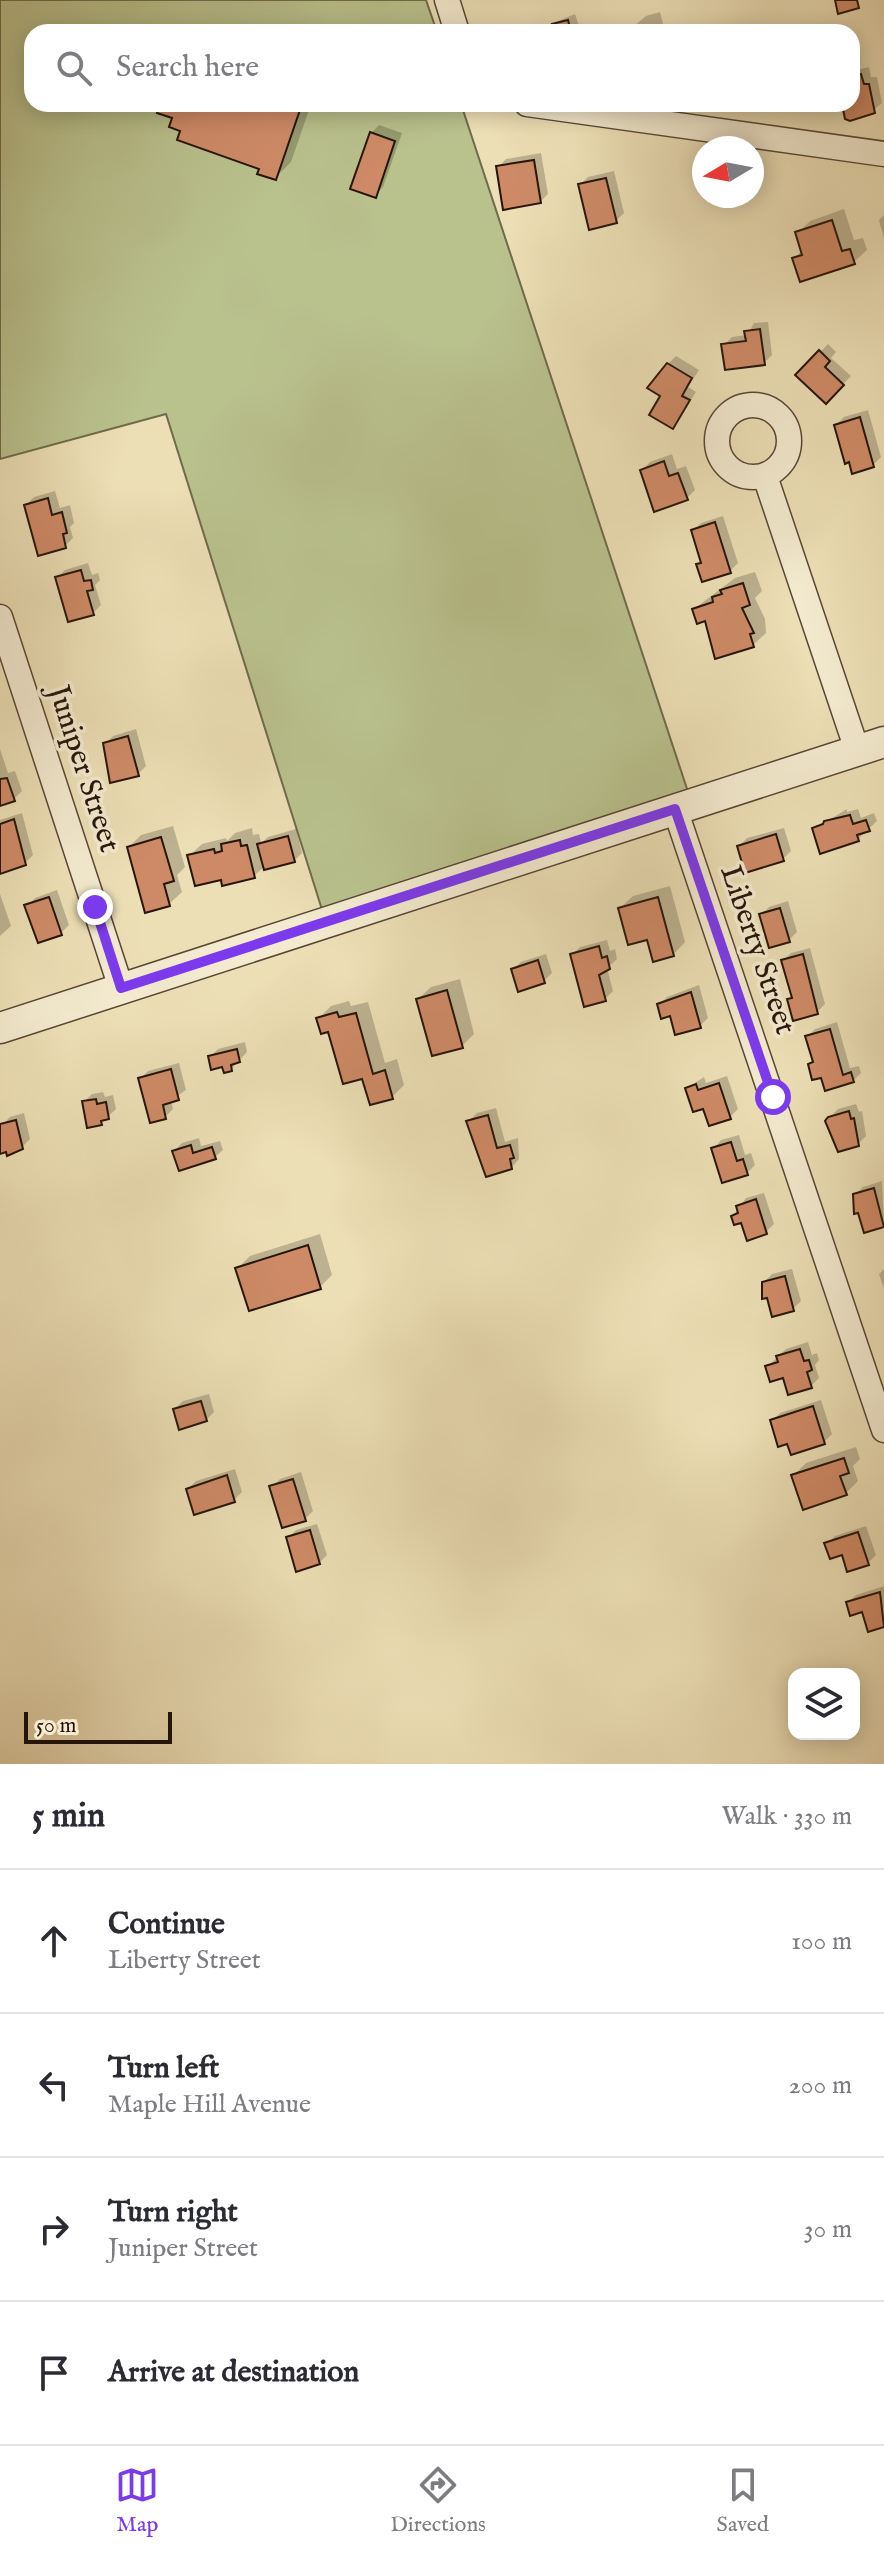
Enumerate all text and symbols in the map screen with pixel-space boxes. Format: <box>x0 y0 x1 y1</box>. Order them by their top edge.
search box <box>24 24 860 112</box>
icon: search <box>52 46 96 90</box>
text: Search here <box>116 49 259 87</box>
north arrow <box>692 136 764 208</box>
street label: Juniper Street <box>37 678 128 857</box>
street label: Liberty Street <box>710 861 804 1039</box>
route end <box>77 889 113 925</box>
route start <box>755 1079 791 1115</box>
map controls <box>788 1668 860 1740</box>
button: layers <box>788 1668 860 1740</box>
scale bar <box>24 1708 172 1744</box>
text: 50 m <box>36 1712 77 1740</box>
text: 5 min <box>32 1795 105 1838</box>
text: Walk · 330 m <box>722 1800 852 1833</box>
text: Continue <box>108 1906 225 1944</box>
icon: ahead <box>32 1919 76 1963</box>
text: 100 m <box>791 1925 852 1958</box>
text: Liberty Street <box>108 1944 261 1977</box>
text: Turn left <box>108 2050 219 2088</box>
icon: left <box>32 2063 76 2107</box>
text: 200 m <box>788 2069 852 2102</box>
text: Maple Hill Avenue <box>108 2088 311 2121</box>
text: Turn right <box>108 2194 238 2232</box>
icon: right <box>32 2207 76 2251</box>
text: 30 m <box>804 2213 852 2246</box>
text: Juniper Street <box>108 2232 258 2265</box>
icon: arrive <box>32 2351 76 2395</box>
text: Arrive at destination <box>108 2354 359 2392</box>
tab: Map <box>115 2463 159 2539</box>
tab: Directions <box>390 2463 486 2539</box>
tab: Saved <box>717 2463 769 2539</box>

